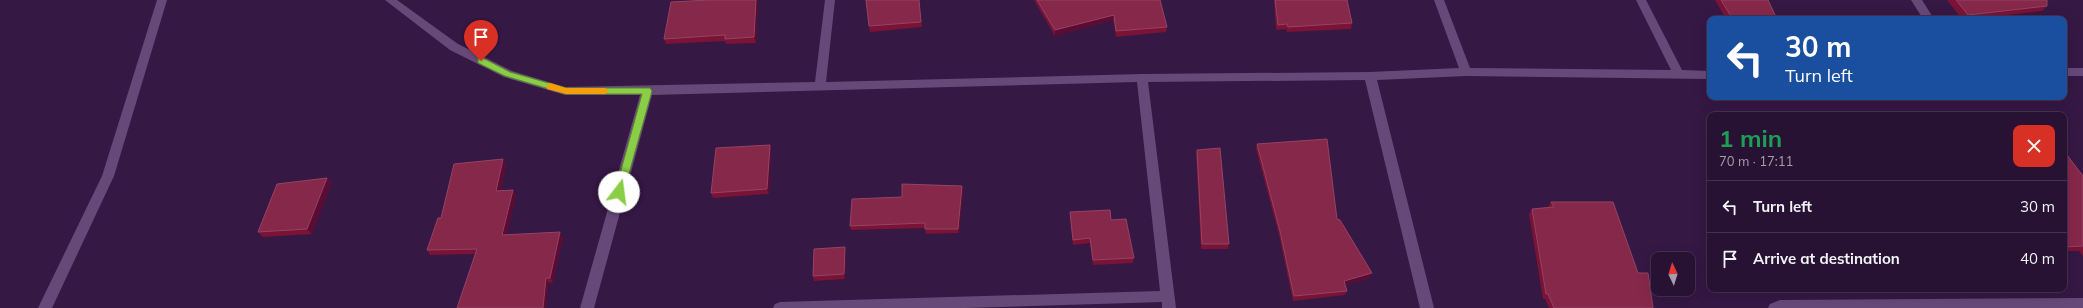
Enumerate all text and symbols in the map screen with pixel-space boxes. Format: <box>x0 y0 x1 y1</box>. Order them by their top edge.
pin <box>464 20 498 61</box>
icon: arrive <box>470 26 492 48</box>
text: 30 m <box>1785 29 1851 64</box>
icon: left <box>1719 32 1771 84</box>
text: Turn left <box>1785 64 1853 87</box>
text: 1 min <box>1719 123 1782 153</box>
button: close <box>2013 125 2055 167</box>
text: 70 m · 17:11 <box>1719 153 1793 169</box>
position arrow <box>598 171 640 213</box>
icon: left <box>1719 196 1741 218</box>
text: Turn left <box>1753 197 1812 216</box>
text: 30 m <box>2020 197 2055 216</box>
icon: arrive <box>1719 248 1741 270</box>
text: Arrive at destination <box>1753 249 1900 268</box>
text: 40 m <box>2020 249 2055 268</box>
north arrow <box>1651 252 1695 296</box>
map controls <box>1651 252 1695 296</box>

